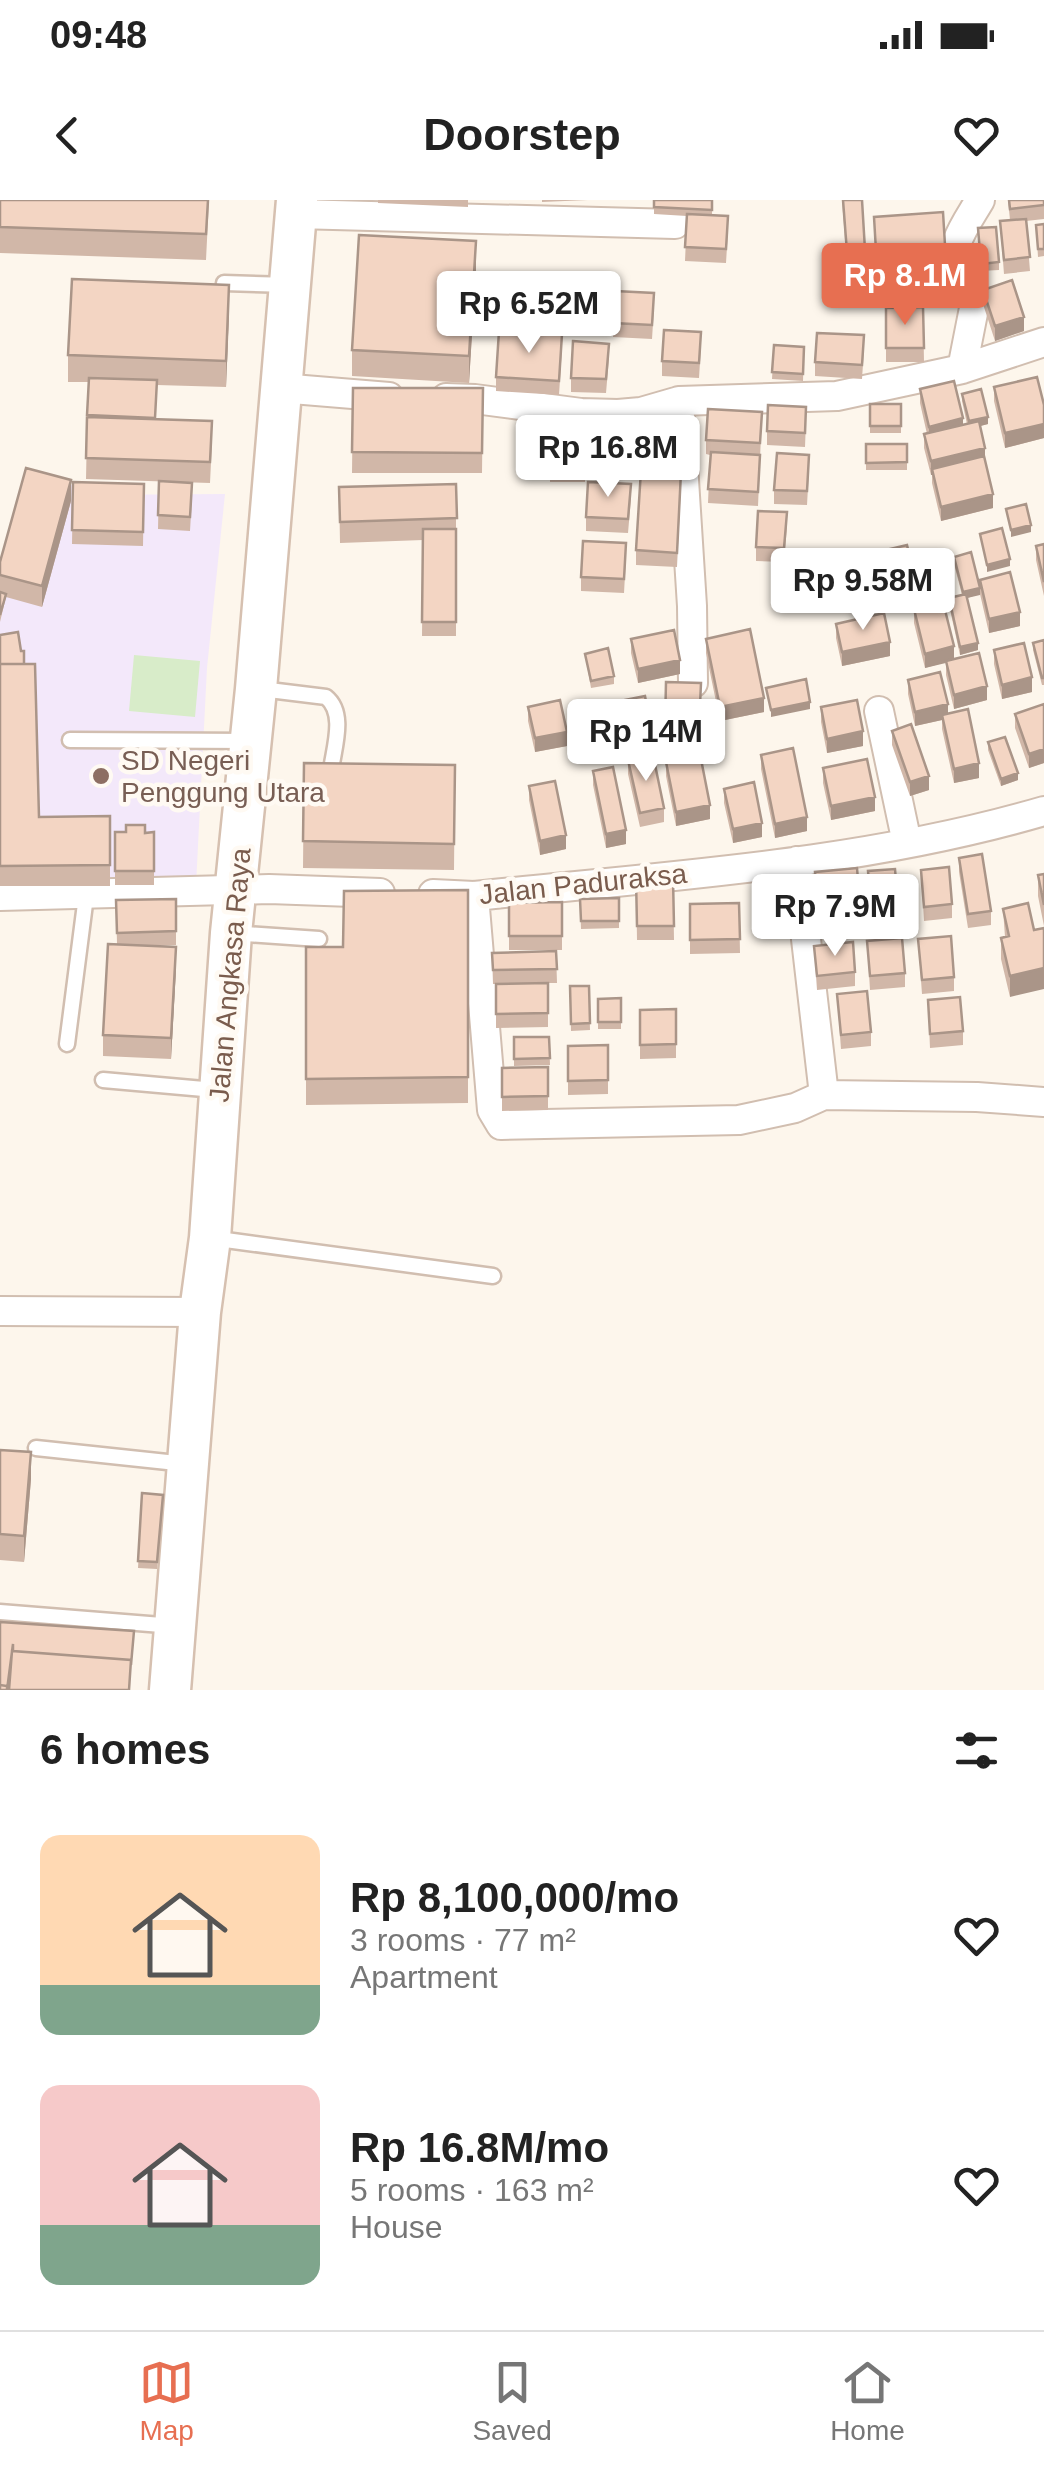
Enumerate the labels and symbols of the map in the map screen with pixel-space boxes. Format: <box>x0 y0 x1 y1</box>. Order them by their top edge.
pin: Rp 8.1M <box>813 243 997 328</box>
pin: Rp 6.52M <box>426 271 632 356</box>
pin: Rp 16.8M <box>505 415 711 500</box>
pin: Rp 9.58M <box>760 548 966 633</box>
pin: Rp 14M <box>565 699 727 784</box>
place label: SD Negeri Penggung Utara <box>121 745 325 808</box>
marker: SD Negeri Penggung Utara <box>90 765 112 787</box>
street label: Jalan Angkasa Raya <box>203 846 257 1104</box>
street label: Jalan Paduraksa <box>478 858 689 910</box>
pin: Rp 7.9M <box>743 874 927 959</box>

